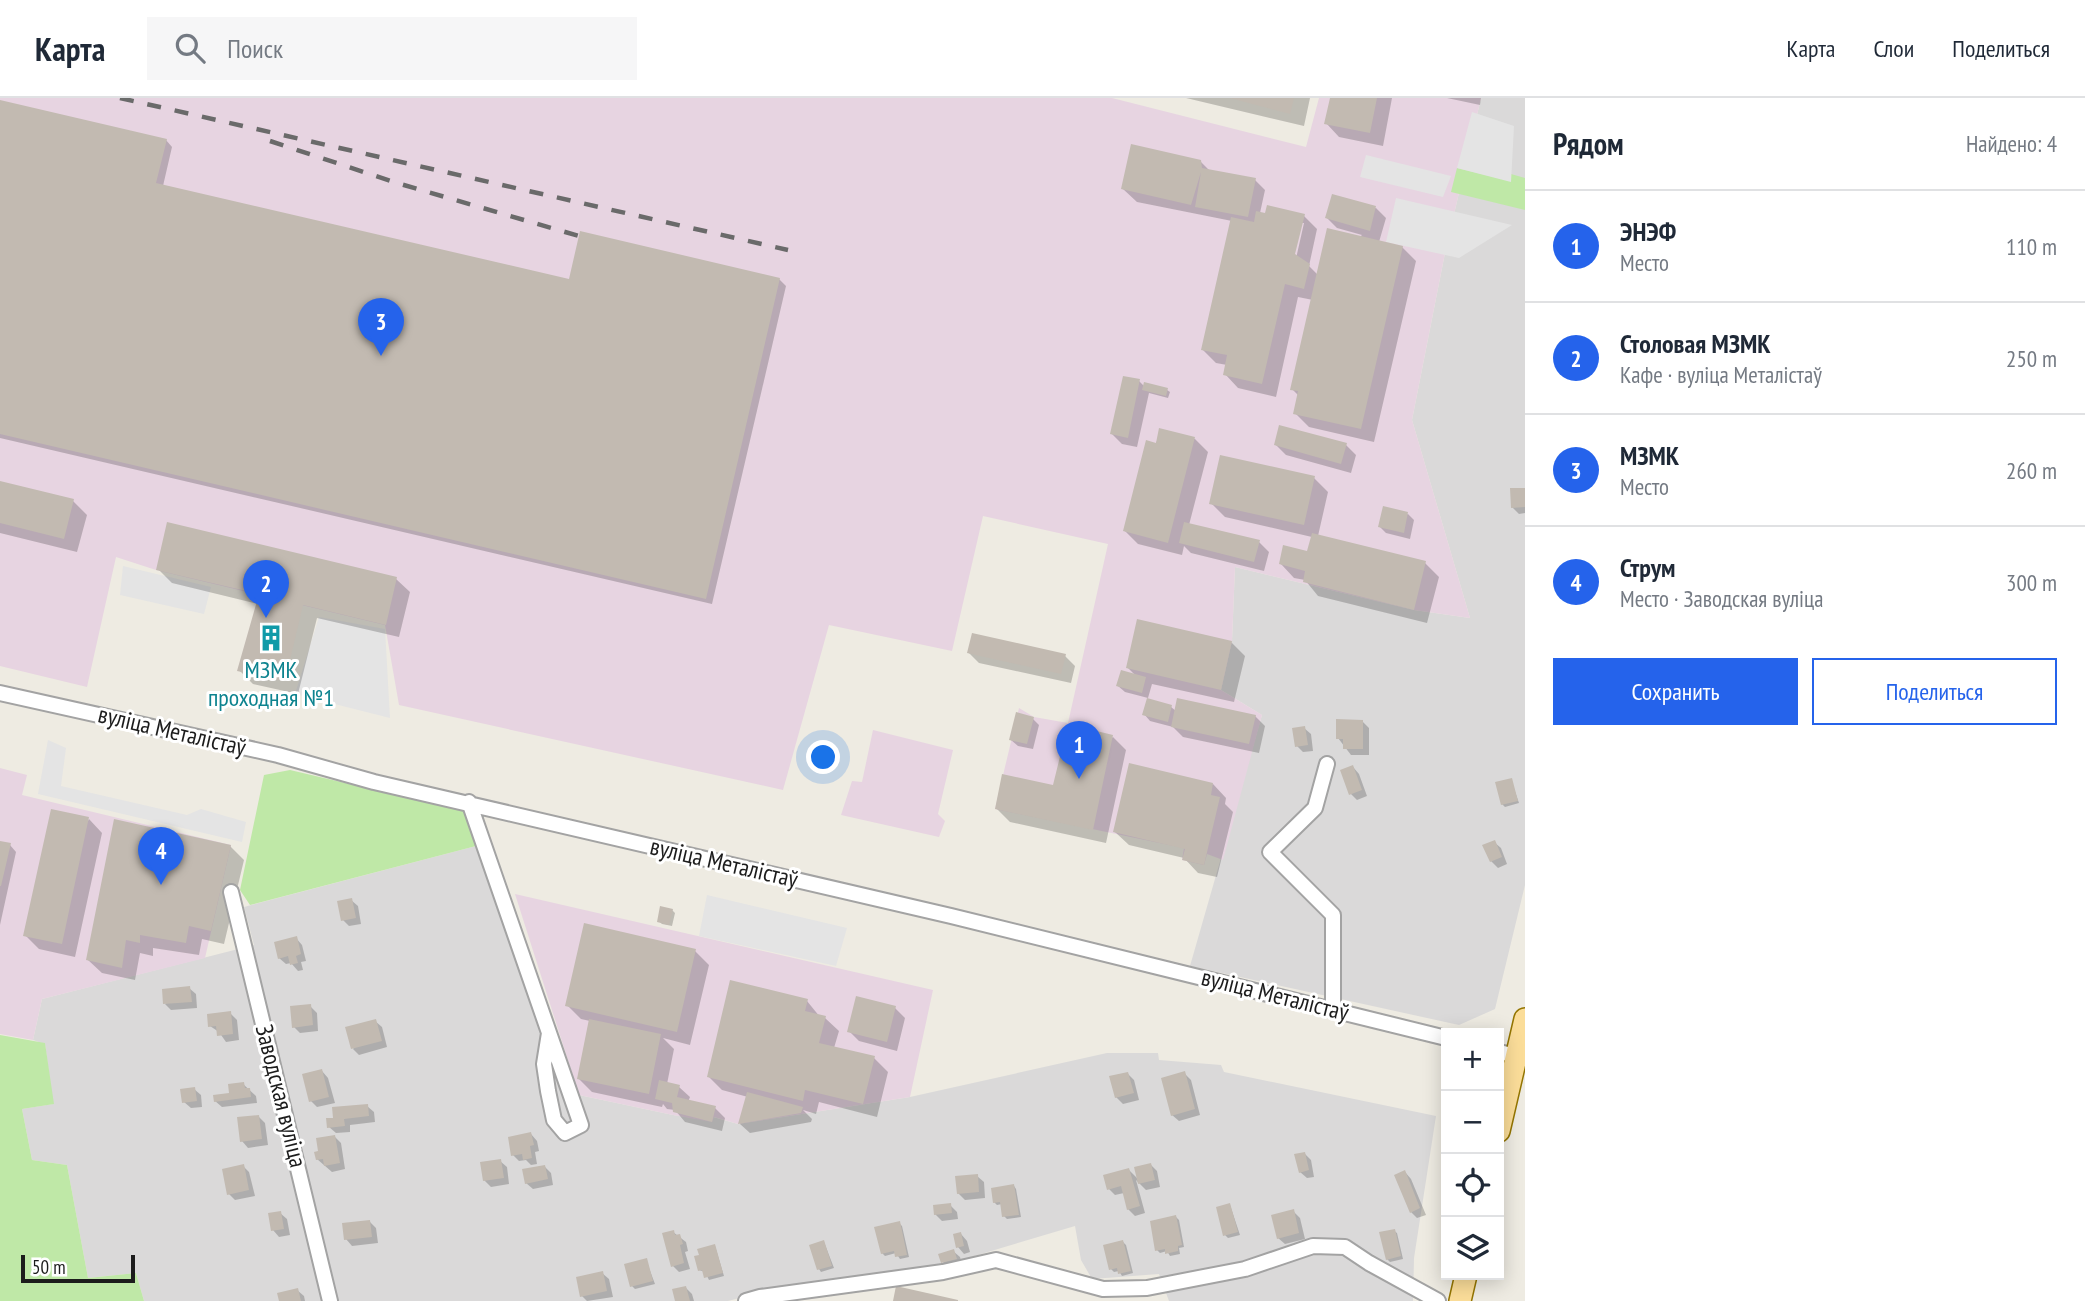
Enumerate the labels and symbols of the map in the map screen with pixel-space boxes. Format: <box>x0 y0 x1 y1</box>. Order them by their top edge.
pin: 3 <box>358 298 404 356</box>
pin: 2 <box>243 560 289 618</box>
building icon: МЗМК проходная №1 <box>256 623 286 653</box>
place label: МЗМК проходная №1 <box>208 654 334 713</box>
street label: вуліца Металістаў <box>95 698 249 763</box>
pin: 1 <box>1056 721 1102 779</box>
your location <box>806 740 840 774</box>
pin: 4 <box>138 827 184 885</box>
street label: вуліца Металістаў <box>647 830 801 895</box>
street label: вуліца Металістаў <box>1198 961 1352 1028</box>
street label: Заводская вуліца <box>249 1021 314 1170</box>
scale bar <box>21 1252 135 1284</box>

